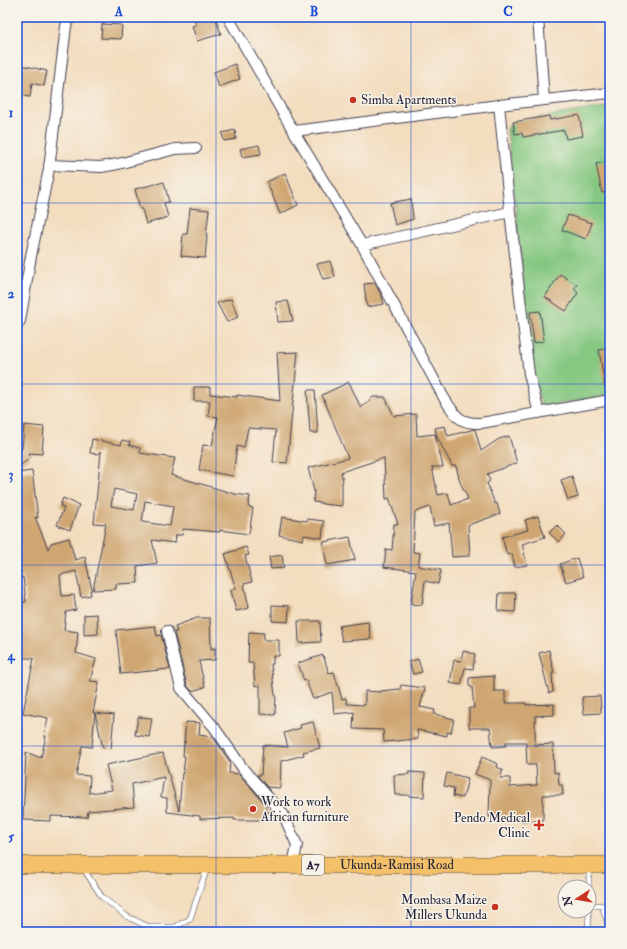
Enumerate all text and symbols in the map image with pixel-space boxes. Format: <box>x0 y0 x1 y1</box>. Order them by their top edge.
text: A <box>114 4 124 20</box>
text: B <box>310 4 318 20</box>
text: C <box>503 4 513 20</box>
place label: Simba Apartments <box>361 92 457 109</box>
marker: Simba Apartments <box>348 95 358 105</box>
text: 1 <box>9 105 14 121</box>
text: 2 <box>8 286 15 302</box>
text: 3 <box>9 467 14 483</box>
text: 4 <box>6 648 15 664</box>
place label: Work to work African furniture <box>260 794 349 825</box>
marker: Work to work African furniture <box>248 804 258 814</box>
place label: Pendo Medical Clinic <box>454 810 531 841</box>
marker: Pendo Medical Clinic <box>533 819 545 831</box>
text: 5 <box>8 829 14 845</box>
road number: A7 <box>302 855 324 875</box>
street label: Ukunda-Ramisi Road <box>340 857 455 873</box>
north arrow <box>557 879 597 919</box>
place label: Mombasa Maize Millers Ukunda <box>401 892 488 923</box>
text: N <box>560 894 575 908</box>
marker: Mombasa Maize Millers Ukunda <box>490 902 500 912</box>

